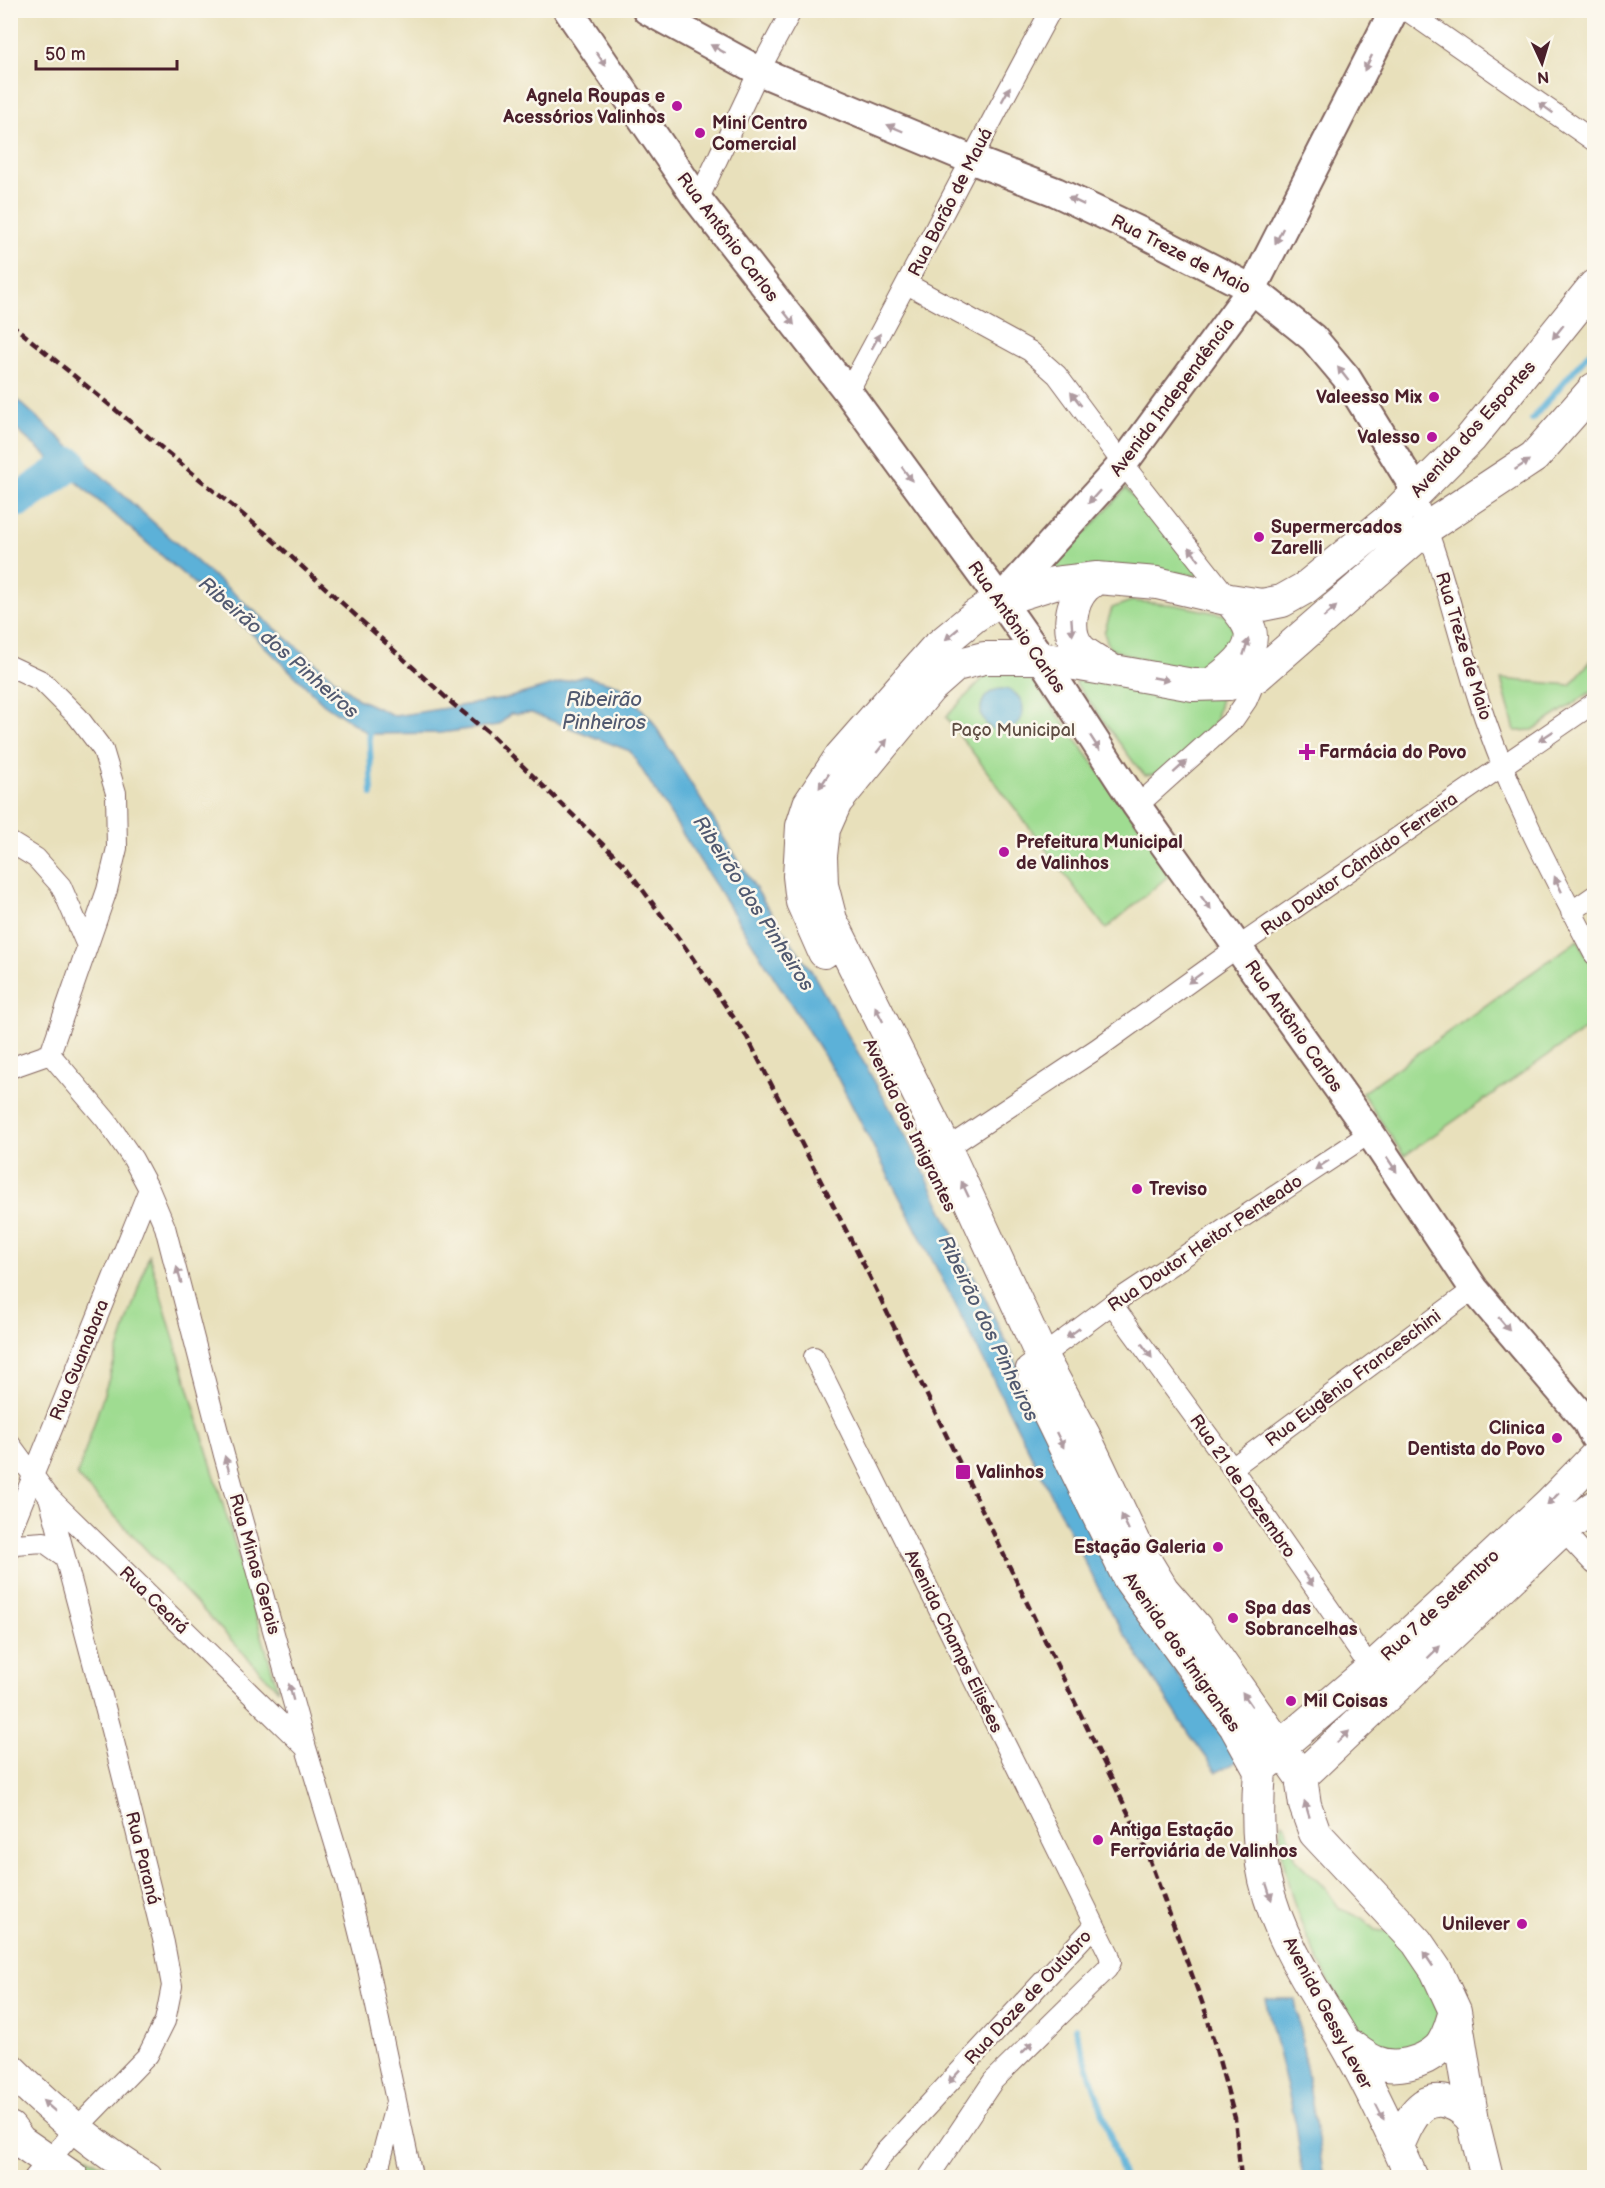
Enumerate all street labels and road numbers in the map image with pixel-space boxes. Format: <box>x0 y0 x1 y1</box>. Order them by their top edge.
street label: Rua Barão de Mauá <box>904 125 997 280</box>
street label: Rua Antônio Carlos <box>672 169 783 306</box>
street label: Rua Treze de Maio <box>1107 210 1254 299</box>
street label: Avenida Independência <box>1106 314 1239 481</box>
street label: Avenida dos Esportes <box>1407 357 1540 502</box>
street label: Rua Antônio Carlos <box>963 557 1070 697</box>
street label: Rua Treze de Maio <box>1431 569 1496 723</box>
street label: Rua Doutor Cândido Ferreira <box>1257 788 1462 940</box>
street label: Rua Antônio Carlos <box>1240 956 1347 1096</box>
street label: Avenida dos Imigrantes <box>859 1035 961 1215</box>
street label: Rua Doutor Heitor Penteado <box>1104 1170 1306 1316</box>
street label: Rua Guanabara <box>46 1297 113 1424</box>
street label: Rua Eugênio Franceschini <box>1261 1305 1445 1451</box>
street label: Rua 21 de Dezembro <box>1185 1411 1300 1562</box>
street label: Rua Minas Gerais <box>224 1491 285 1637</box>
street label: Rua 7 de Setembro <box>1377 1545 1504 1666</box>
street label: Avenida Champs Elisées <box>900 1546 1007 1736</box>
street label: Rua Ceará <box>115 1562 193 1638</box>
street label: Avenida dos Imigrantes <box>1119 1569 1245 1736</box>
street label: Rua Paraná <box>121 1809 164 1907</box>
street label: Rua Doze de Outubro <box>961 1926 1096 2069</box>
street label: Avenida Gessy Lever <box>1279 1934 1377 2093</box>

